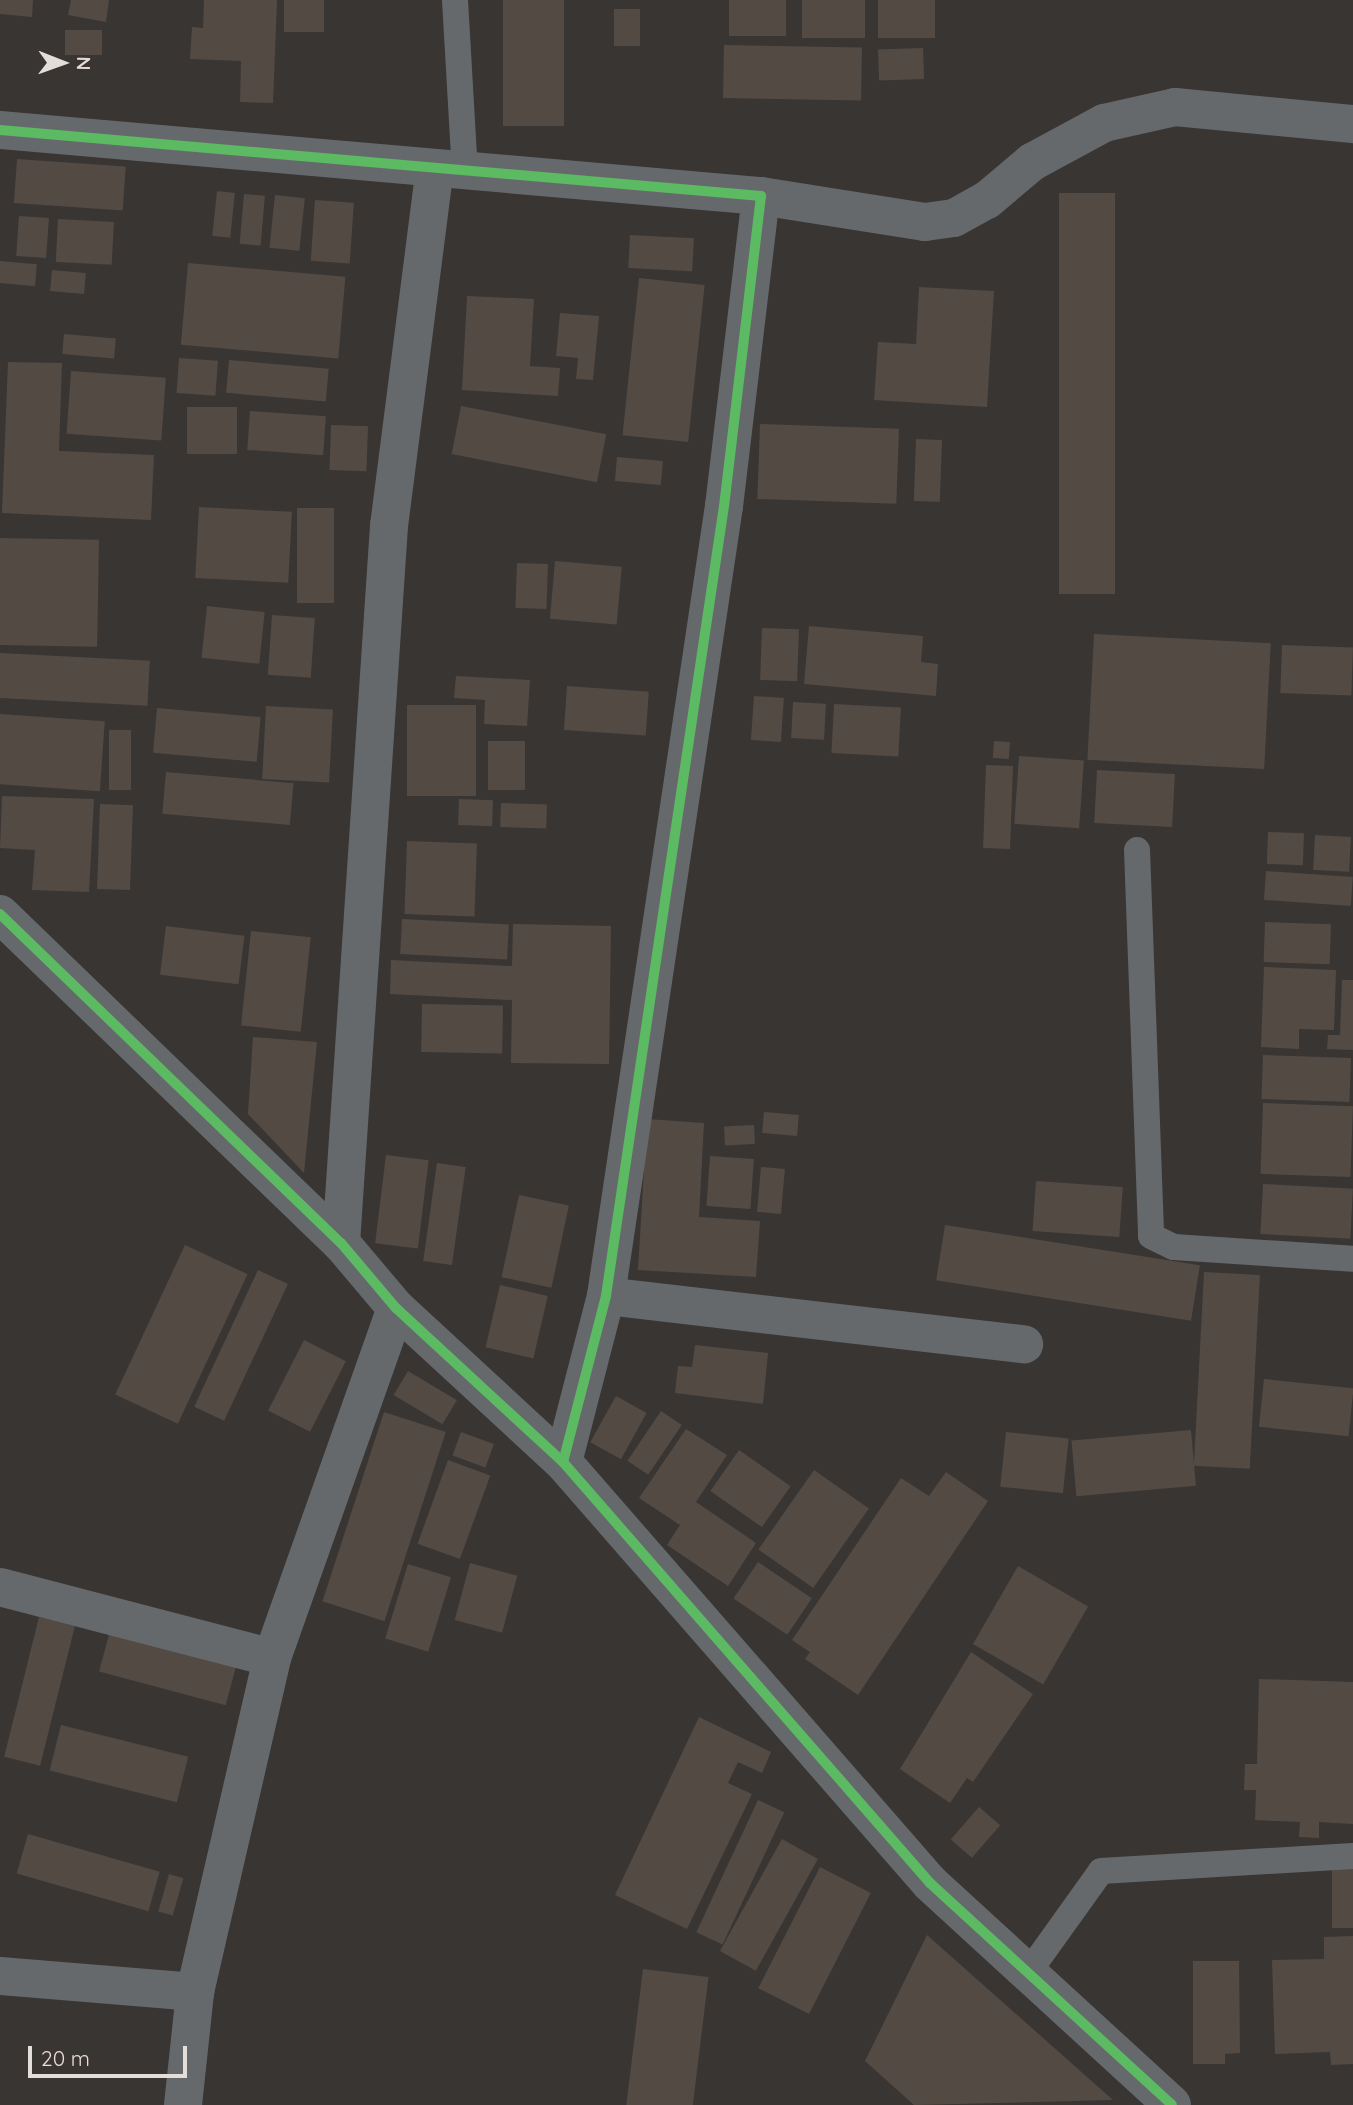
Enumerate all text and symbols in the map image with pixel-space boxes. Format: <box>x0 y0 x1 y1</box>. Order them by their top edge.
north arrow <box>28 28 98 98</box>
text: N <box>72 56 96 71</box>
scale bar <box>32 2032 191 2076</box>
text: 20 m <box>41 2045 90 2071</box>

